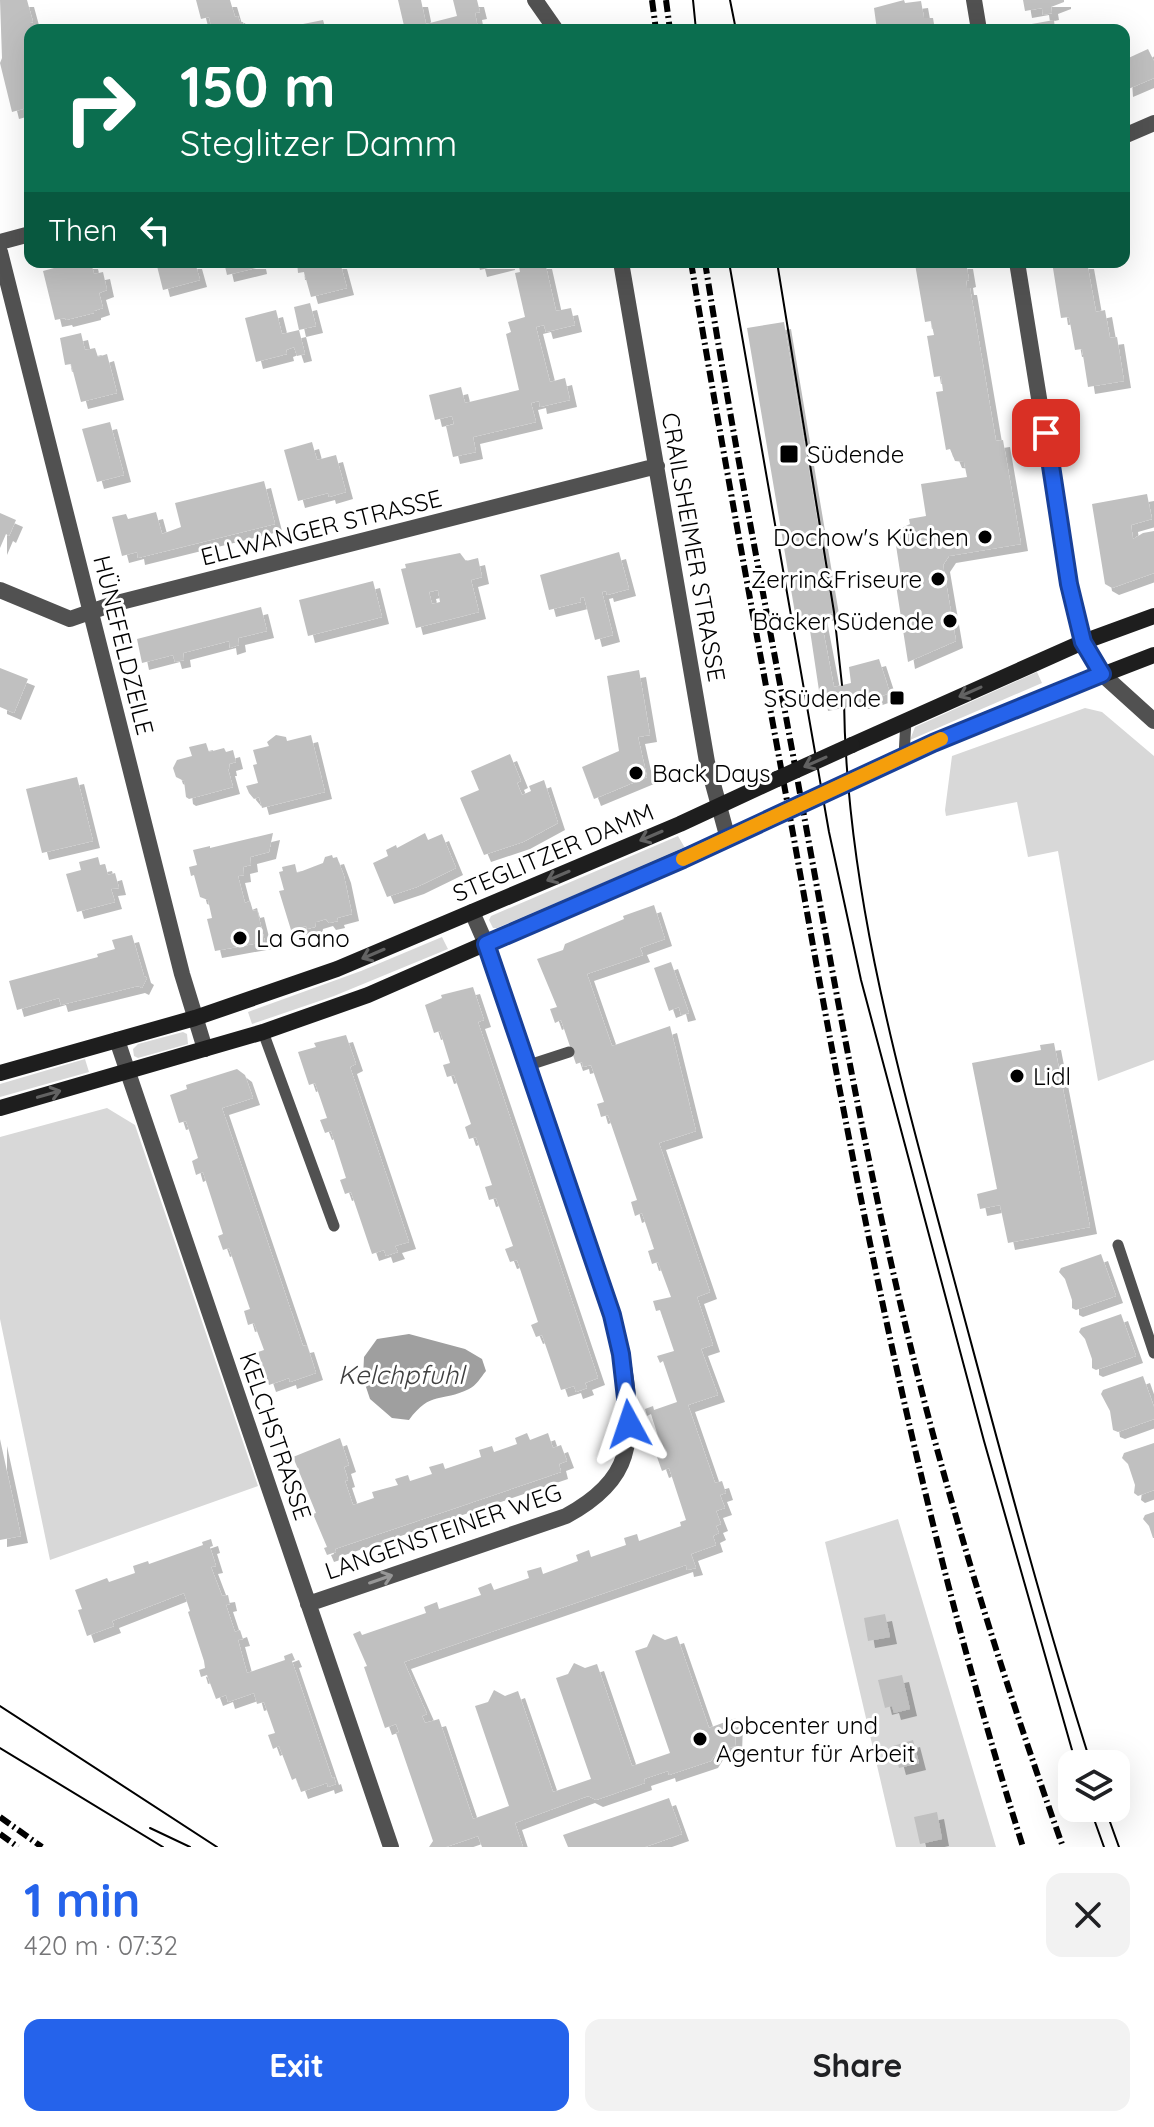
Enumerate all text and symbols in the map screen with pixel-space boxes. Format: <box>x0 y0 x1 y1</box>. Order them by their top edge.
text: 150 m <box>180 51 336 121</box>
icon: right <box>48 56 152 160</box>
text: Steglitzer Damm <box>180 120 457 165</box>
icon: left <box>133 208 177 252</box>
text: Then <box>48 211 117 249</box>
pin <box>1012 399 1080 467</box>
street label: CRAILSHEIMER STRASSE <box>656 410 732 684</box>
icon: arrive <box>1024 411 1068 455</box>
place label: Südende <box>807 439 904 469</box>
marker: Südende <box>778 443 800 465</box>
street label: ELLWANGER STRASSE <box>197 483 445 571</box>
place label: Dochow's Küchen <box>773 522 969 552</box>
marker: Dochow's Küchen <box>976 528 994 546</box>
street label: HÜNEFELDZEILE <box>87 552 161 738</box>
place label: Zerrin&Friseure <box>751 564 922 594</box>
marker: Zerrin&Friseure <box>929 570 947 588</box>
place label: Bäcker Südende <box>753 606 934 636</box>
marker: Bäcker Südende <box>941 612 959 630</box>
place label: S Südende <box>764 683 881 713</box>
one-way arrow <box>958 685 983 700</box>
marker: S Südende <box>888 689 906 707</box>
one-way arrow <box>803 755 827 770</box>
place label: Back Days <box>652 758 770 788</box>
marker: Back Days <box>627 764 645 782</box>
street label: STEGLITZER DAMM <box>448 796 658 908</box>
one-way arrow <box>639 830 664 845</box>
one-way arrow <box>546 869 571 884</box>
place label: La Gano <box>256 923 350 953</box>
marker: La Gano <box>231 929 249 947</box>
one-way arrow <box>361 948 386 963</box>
place label: Lidl <box>1033 1061 1071 1091</box>
marker: Lidl <box>1008 1067 1026 1085</box>
one-way arrow <box>36 1086 62 1101</box>
street label: KELCHSTRASSE <box>233 1348 319 1524</box>
water label: Kelchpfuhl <box>338 1358 467 1391</box>
position arrow <box>587 1382 671 1466</box>
street label: LANGENSTEINER WEG <box>321 1476 565 1586</box>
one-way arrow <box>369 1571 394 1586</box>
place label: Jobcenter und Agentur für Arbeit <box>716 1710 915 1768</box>
marker: Jobcenter und Agentur für Arbeit <box>691 1730 709 1748</box>
map controls <box>1058 1750 1130 1822</box>
button: layers <box>1058 1750 1130 1822</box>
text: 1 min <box>24 1869 140 1929</box>
button: close <box>1046 1873 1130 1957</box>
text: 420 m · 07:32 <box>24 1929 178 1962</box>
button: Exit <box>24 2019 569 2111</box>
button: Share <box>585 2019 1130 2111</box>

